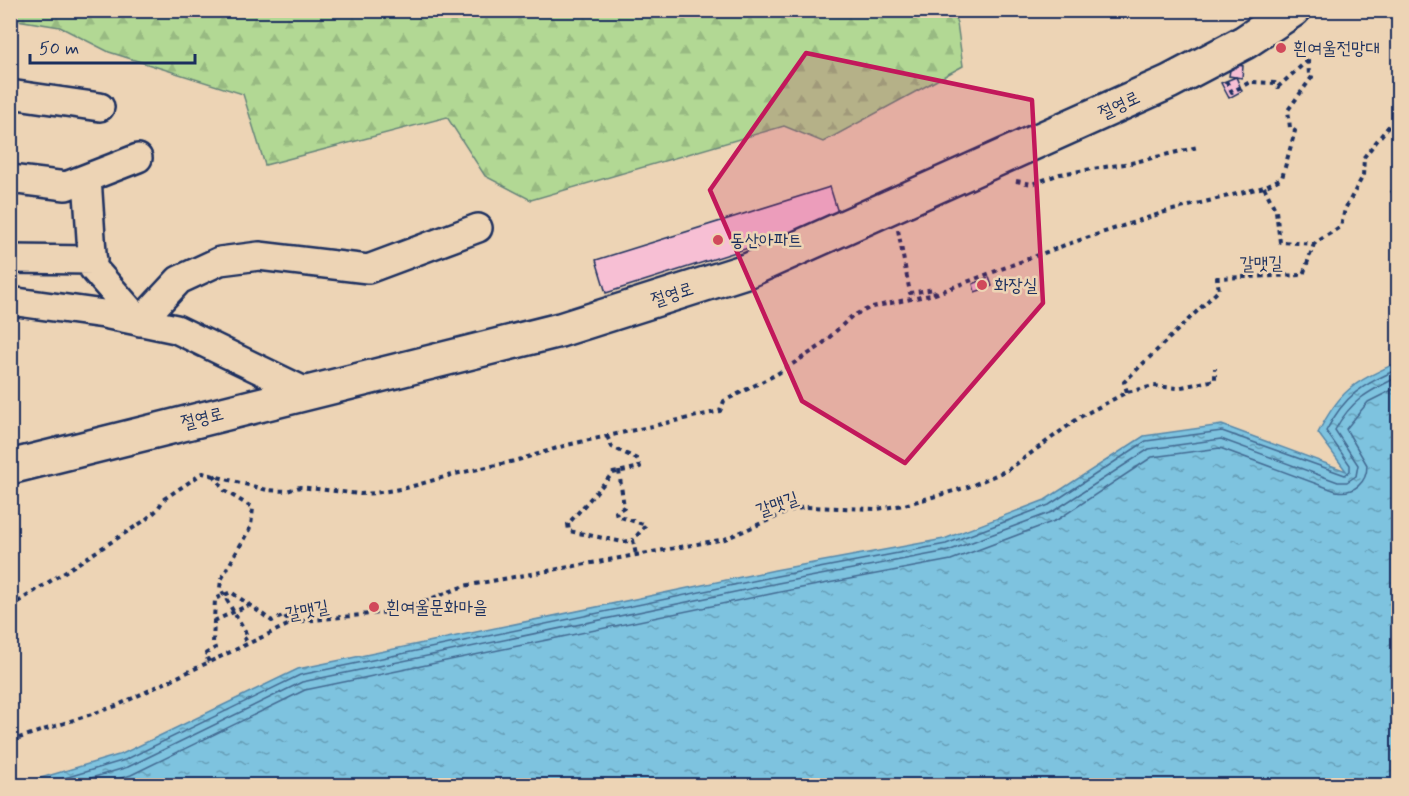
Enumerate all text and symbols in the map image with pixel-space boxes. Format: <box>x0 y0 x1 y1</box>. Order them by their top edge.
scale bar <box>30 27 195 65</box>
text: 50 m <box>39 37 79 61</box>
place label: 흰여울전망대 <box>1293 37 1380 61</box>
marker: 흰여울전망대 <box>1274 41 1288 55</box>
street label: 절영로 <box>1095 86 1144 126</box>
place label: 동산아파트 <box>730 229 802 253</box>
marker: 동산아파트 <box>711 233 725 247</box>
street label: 갈맷길 <box>1239 252 1283 276</box>
place label: 화장실 <box>994 274 1038 298</box>
street label: 절영로 <box>648 277 697 313</box>
marker: 화장실 <box>975 278 989 292</box>
street label: 절영로 <box>178 402 226 436</box>
street label: 갈맷길 <box>753 486 802 523</box>
street label: 갈맷길 <box>284 595 331 627</box>
place label: 흰여울문화마을 <box>386 596 487 620</box>
marker: 흰여울문화마을 <box>367 600 381 614</box>

